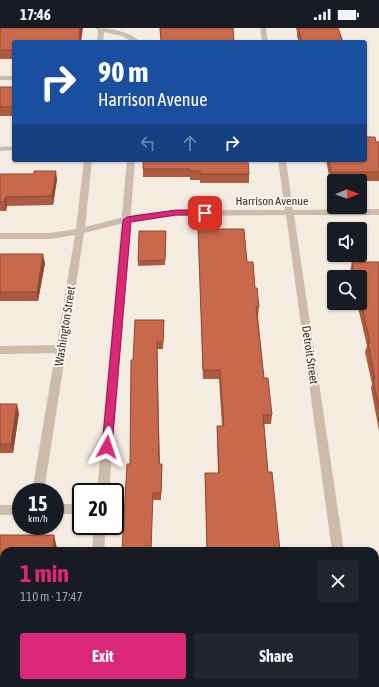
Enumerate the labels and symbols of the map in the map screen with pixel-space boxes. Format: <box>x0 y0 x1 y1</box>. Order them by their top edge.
north arrow <box>327 174 367 214</box>
street label: Harrison Avenue <box>236 194 308 208</box>
pin <box>188 196 222 230</box>
street label: Washington Street <box>52 285 78 367</box>
street label: Detroit Street <box>299 325 321 386</box>
position arrow <box>86 426 128 468</box>
speed limit sign: 20 <box>72 483 124 535</box>

